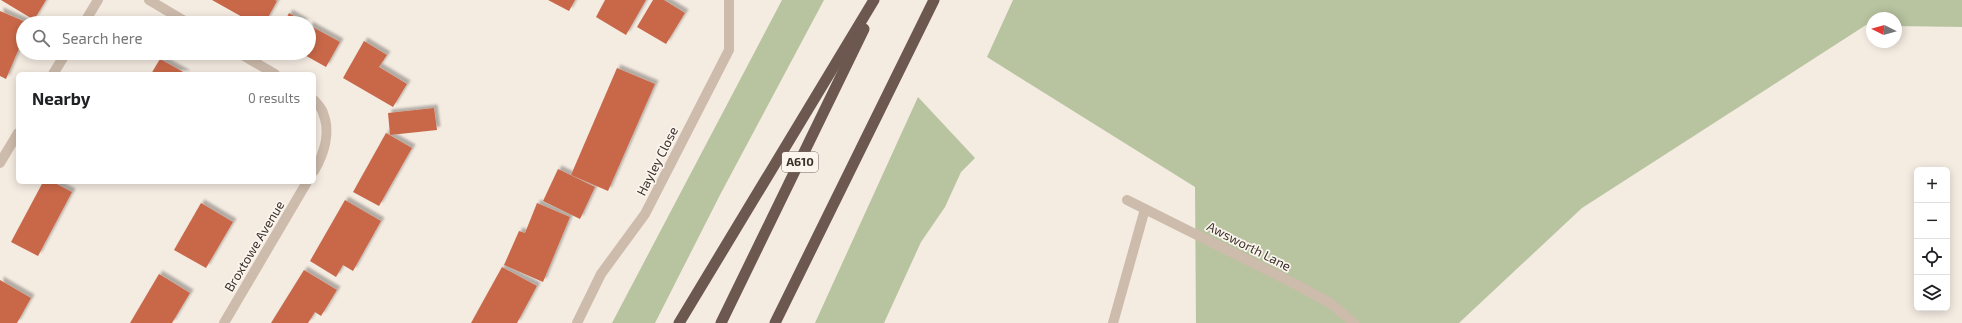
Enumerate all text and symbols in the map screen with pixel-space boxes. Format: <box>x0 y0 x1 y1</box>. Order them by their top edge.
north arrow <box>1866 12 1902 48</box>
search box <box>16 16 316 60</box>
icon: search <box>30 27 52 49</box>
text: Search here <box>62 29 143 47</box>
text: Nearby <box>32 88 90 108</box>
text: 0 results <box>248 90 300 106</box>
street label: Hayley Close <box>633 124 681 198</box>
road number: A610 <box>782 152 818 172</box>
map controls <box>1914 167 1950 311</box>
button: + <box>1914 167 1950 203</box>
street label: Broxtowe Avenue <box>221 198 287 294</box>
button: − <box>1914 203 1950 239</box>
street label: Awsworth Lane <box>1204 218 1294 274</box>
button: locate <box>1914 239 1950 275</box>
button: layers <box>1914 275 1950 311</box>

